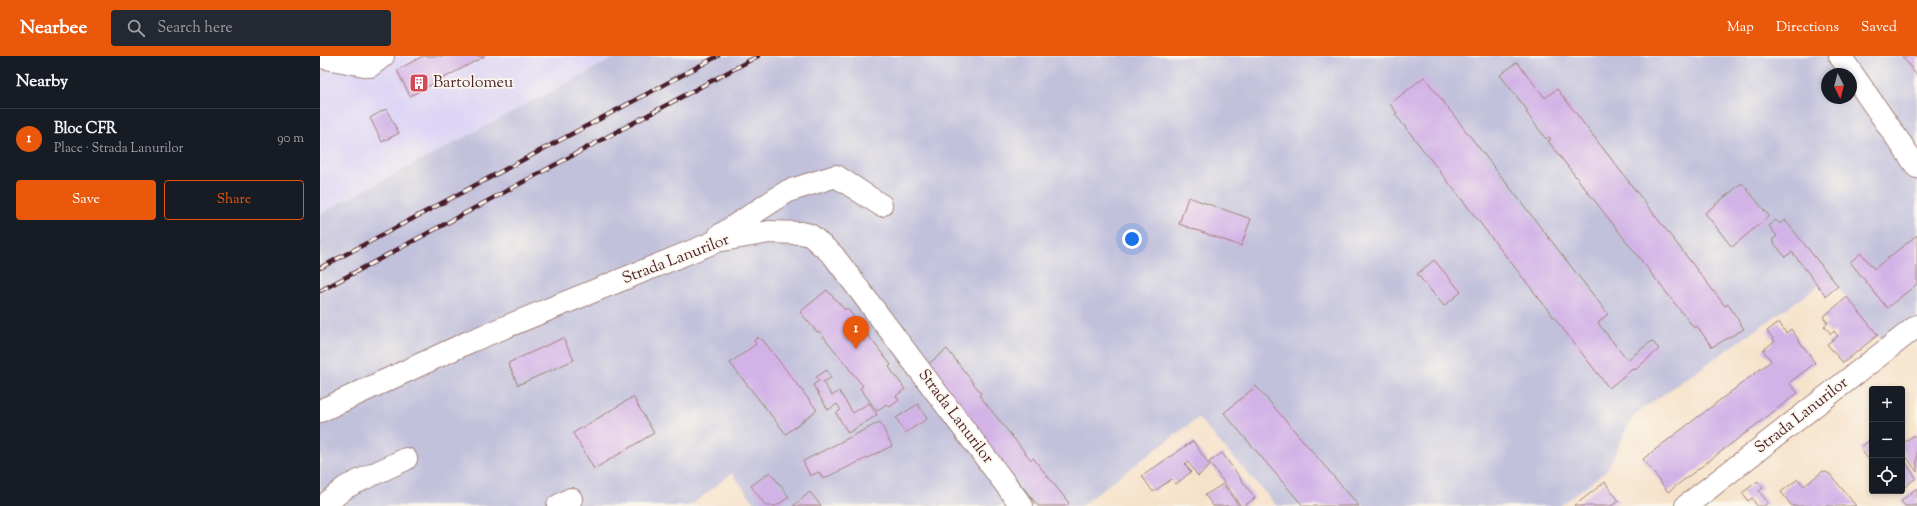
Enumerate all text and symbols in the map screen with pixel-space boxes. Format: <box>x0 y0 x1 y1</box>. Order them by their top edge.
search box <box>111 10 391 46</box>
text: Nearbee <box>20 15 87 42</box>
icon: search <box>125 17 147 39</box>
text: Search here <box>157 18 233 39</box>
text: Map <box>1727 18 1754 38</box>
text: Directions <box>1776 18 1839 38</box>
text: Saved <box>1861 18 1897 38</box>
north arrow <box>1821 68 1857 104</box>
text: Nearby <box>16 70 68 94</box>
building icon: Bartolomeu <box>408 72 430 94</box>
place label: Bartolomeu <box>433 72 513 95</box>
text: Bloc CFR <box>54 119 117 140</box>
text: 1 <box>27 130 31 148</box>
text: 90 m <box>277 130 304 148</box>
text: Place · Strada Lanurilor <box>54 140 183 158</box>
button: Save <box>16 180 156 220</box>
button: Share <box>164 180 304 220</box>
street label: Strada Lanurilor <box>619 229 733 291</box>
your location <box>1122 229 1142 249</box>
pin: 1 <box>843 316 869 349</box>
street label: Strada Lanurilor <box>912 365 998 469</box>
street label: Strada Lanurilor <box>1750 372 1854 460</box>
map controls <box>1869 386 1905 494</box>
button: + <box>1869 386 1905 422</box>
button: − <box>1869 422 1905 458</box>
button: locate <box>1869 458 1905 494</box>

